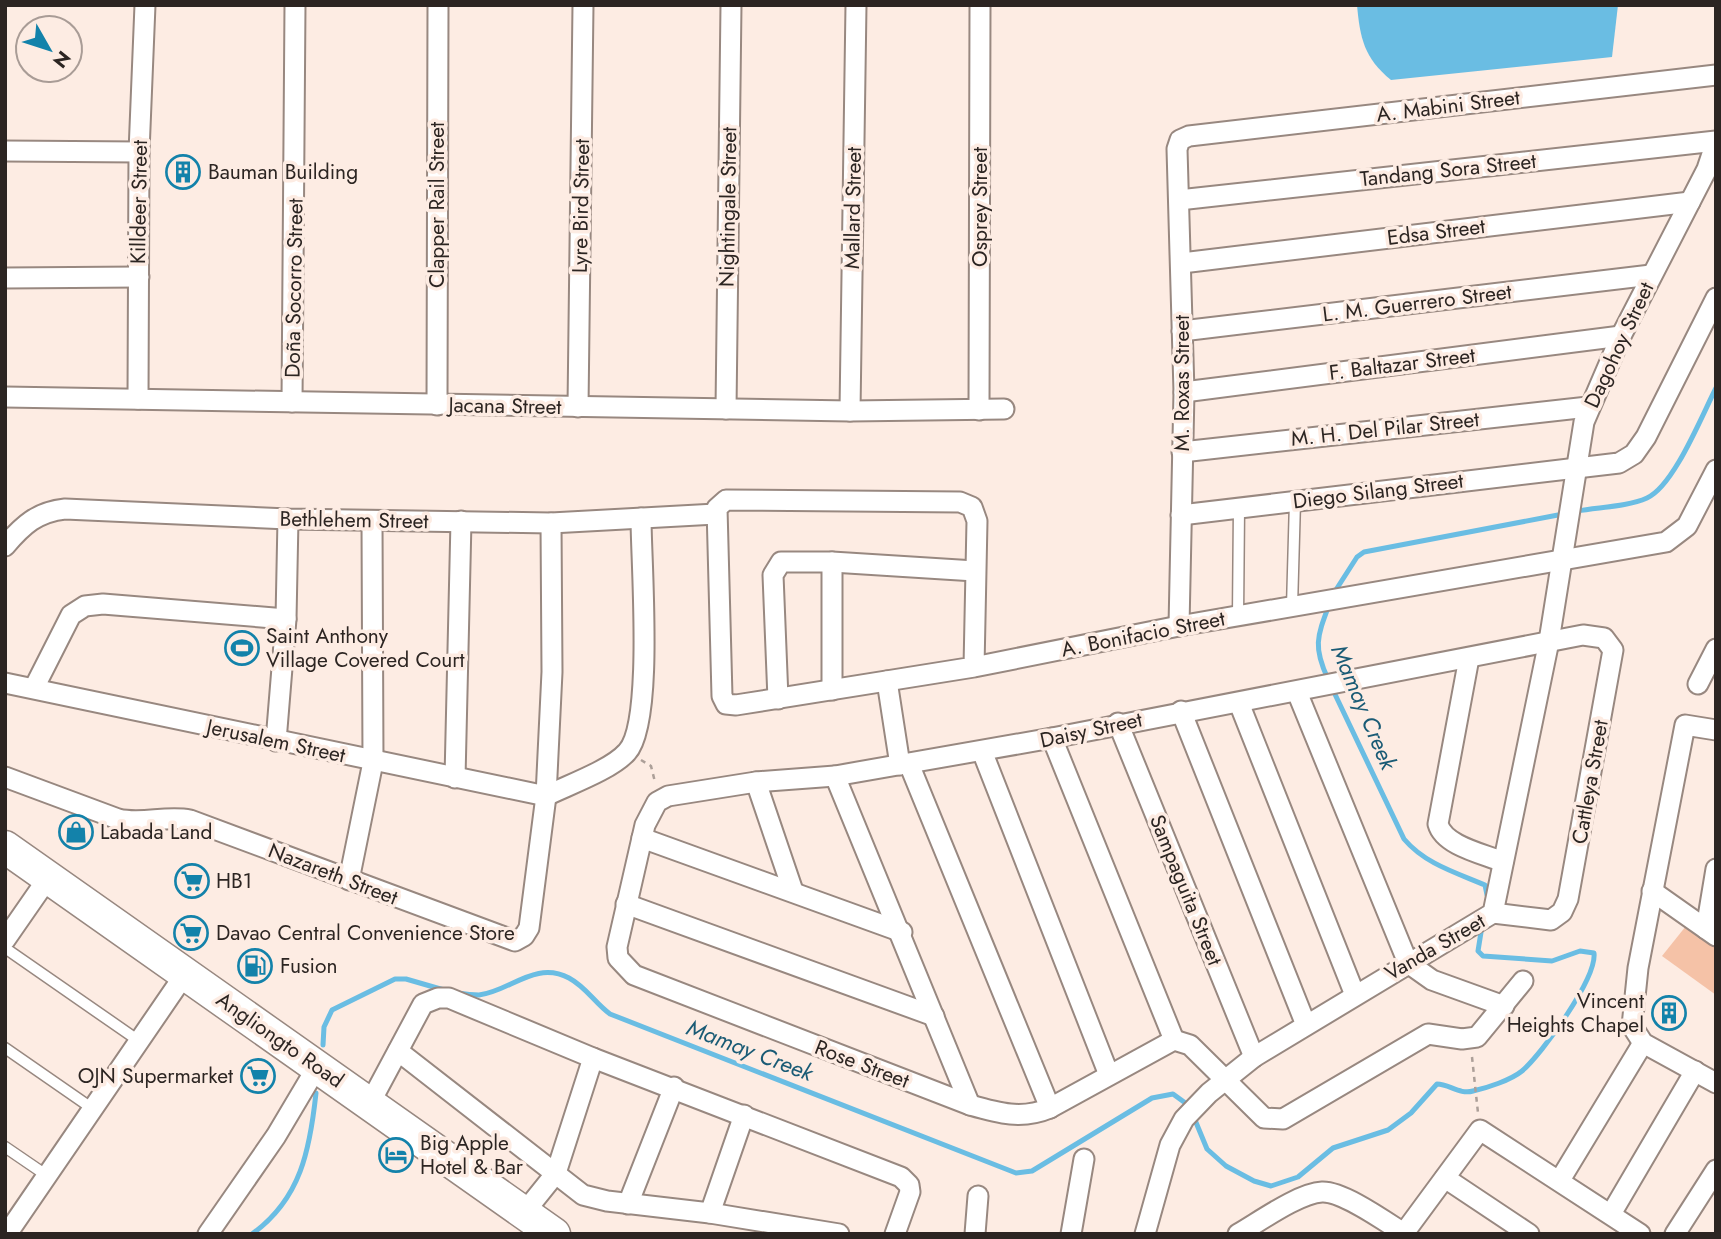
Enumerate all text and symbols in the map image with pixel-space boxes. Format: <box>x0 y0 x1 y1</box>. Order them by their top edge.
north arrow <box>14 14 84 84</box>
text: N <box>47 45 77 74</box>
street label: A. Mabini Street <box>1374 82 1522 130</box>
street label: Clapper Rail Street <box>422 122 452 288</box>
street label: Nightingale Street <box>712 127 744 287</box>
street label: Lyre Bird Street <box>565 139 597 273</box>
street label: Killdeer Street <box>123 140 155 264</box>
street label: Tandang Sora Street <box>1358 146 1538 194</box>
street label: Mallard Street <box>837 147 869 269</box>
street label: Osprey Street <box>965 147 995 267</box>
building icon: Bauman Building <box>164 153 202 191</box>
place label: Bauman Building <box>208 157 358 187</box>
street label: Doña Socorro Street <box>277 198 311 378</box>
street label: Edsa Street <box>1385 211 1487 253</box>
street label: L. M. Guerrero Street <box>1321 277 1513 329</box>
street label: Dagohoy Street <box>1577 277 1661 413</box>
street label: M. Roxas Street <box>1167 315 1197 451</box>
street label: F. Baltazar Street <box>1327 340 1477 388</box>
street label: Jacana Street <box>445 390 562 422</box>
street label: M. H. Del Pilar Street <box>1289 404 1481 454</box>
street label: Diego Silang Street <box>1291 466 1465 516</box>
street label: Bethlehem Street <box>279 504 429 536</box>
street label: A. Bonifacio Street <box>1059 603 1227 665</box>
place label: Saint Anthony Village Covered Court <box>266 621 465 675</box>
sports icon: Saint Anthony Village Covered Court <box>223 629 261 667</box>
water label: Mamay Creek <box>1322 639 1406 776</box>
street label: Daisy Street <box>1037 705 1145 755</box>
street label: Jerusalem Street <box>201 711 348 770</box>
street label: Cattleya Street <box>1564 718 1616 846</box>
street label: Sampaguita Street <box>1142 810 1230 970</box>
shop icon: Labada Land <box>57 813 95 851</box>
place label: Labada Land <box>100 817 213 847</box>
street label: Nazareth Street <box>264 836 402 912</box>
supermarket icon: HB1 <box>173 862 211 900</box>
place label: HB1 <box>216 866 252 896</box>
street label: Vanda Street <box>1379 906 1491 988</box>
supermarket icon: Davao Central Convenience Store <box>172 914 210 952</box>
place label: Davao Central Convenience Store <box>216 918 515 948</box>
fuel station icon: Fusion <box>236 947 274 985</box>
place label: Fusion <box>280 951 338 981</box>
street label: Angliongto Road <box>210 985 350 1095</box>
place label: Vincent Heights Chapel <box>1507 986 1644 1040</box>
building icon: Vincent Heights Chapel <box>1650 994 1688 1032</box>
water label: Mamay Creek <box>682 1010 819 1090</box>
street label: Rose Street <box>810 1032 914 1096</box>
supermarket icon: OJN Supermarket <box>239 1057 277 1095</box>
place label: OJN Supermarket <box>78 1061 233 1091</box>
place label: Big Apple Hotel & Bar <box>420 1128 524 1182</box>
hotel icon: Big Apple Hotel & Bar <box>377 1136 415 1174</box>

